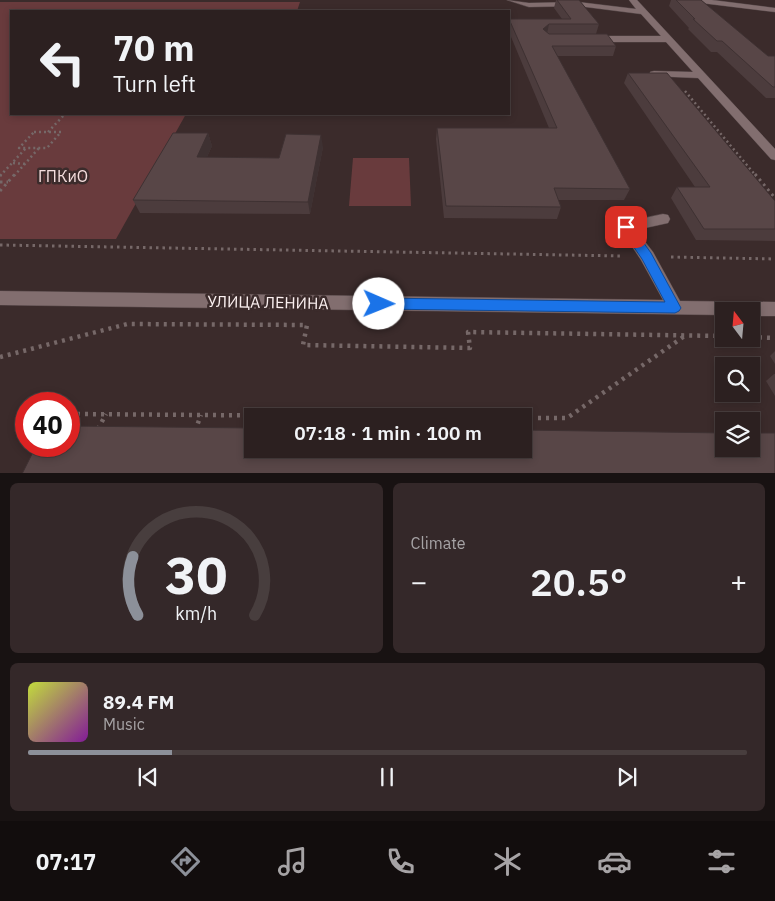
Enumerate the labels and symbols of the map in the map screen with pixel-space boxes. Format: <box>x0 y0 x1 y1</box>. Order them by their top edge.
park label: ГПКиО <box>38 166 88 186</box>
pin <box>605 206 647 248</box>
position arrow <box>352 277 404 329</box>
street label: УЛИЦА ЛЕНИНА <box>207 291 329 313</box>
north arrow <box>715 302 760 348</box>
speed limit sign: 40 <box>15 392 80 457</box>

